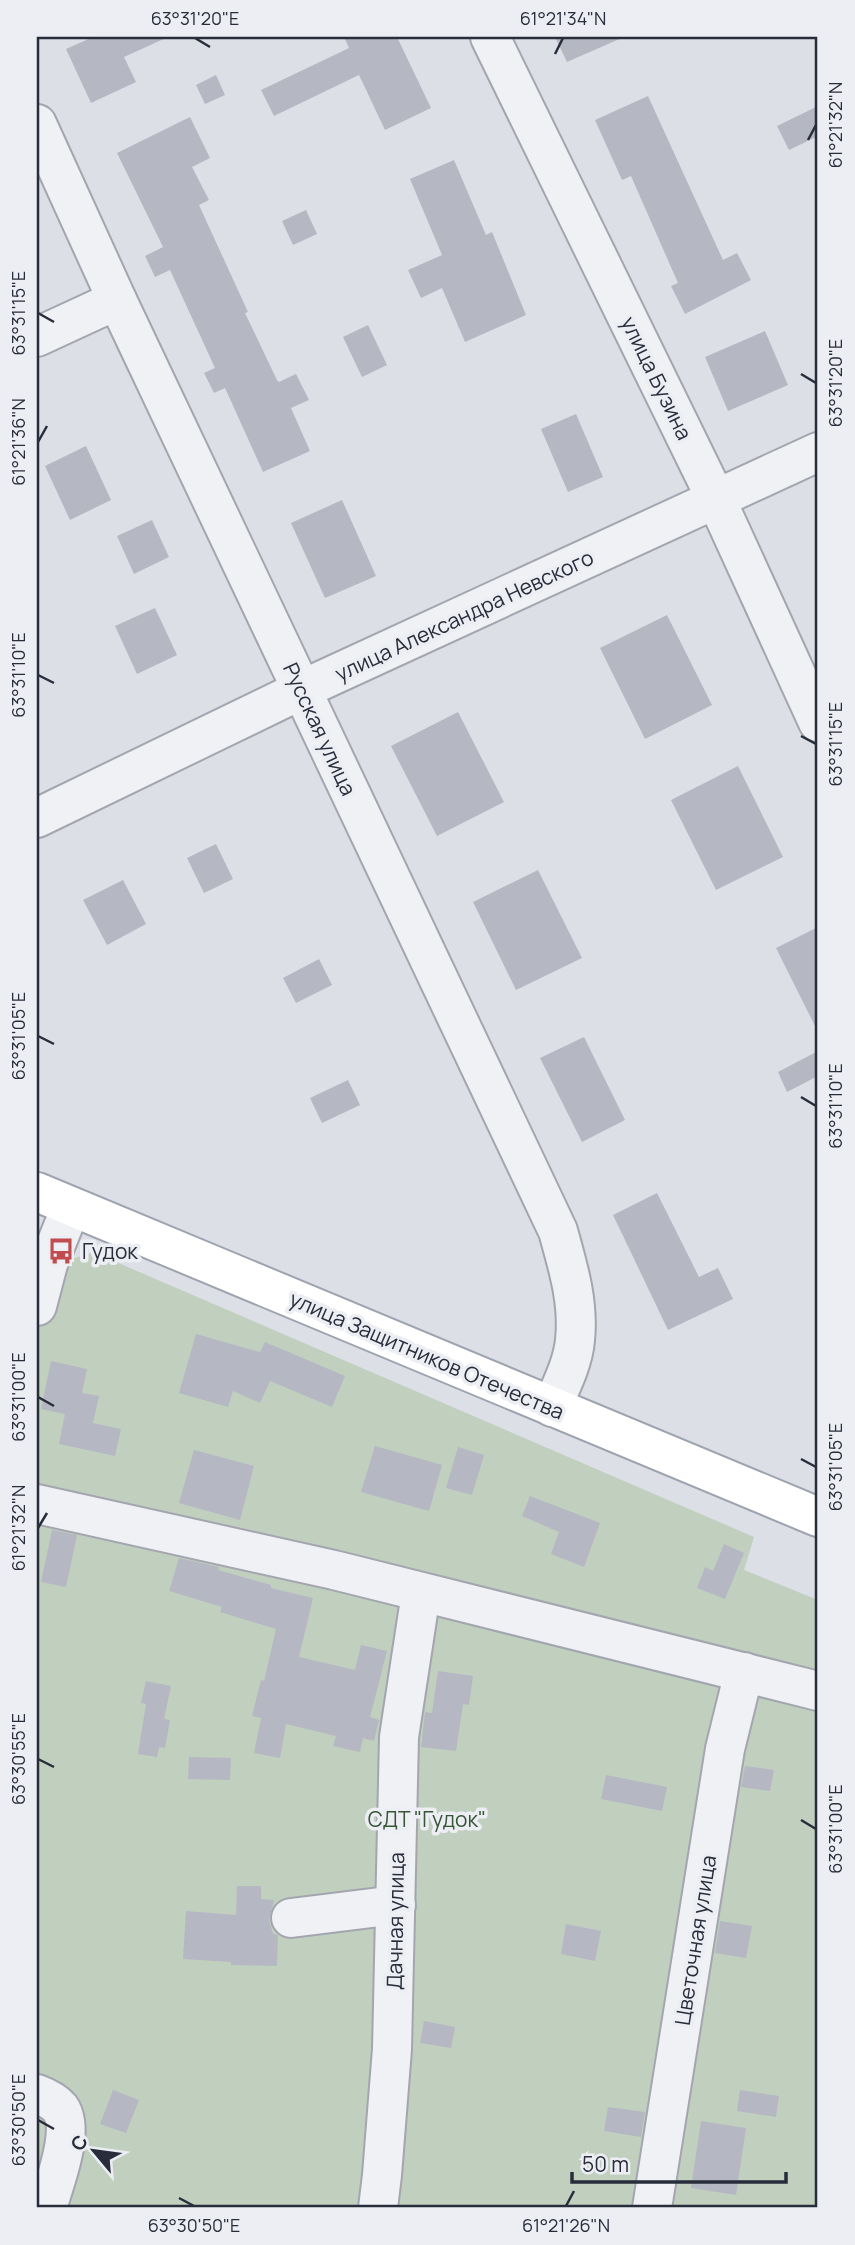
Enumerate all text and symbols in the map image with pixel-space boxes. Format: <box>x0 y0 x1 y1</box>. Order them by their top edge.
text: 63°31'20"E <box>151 6 239 30</box>
text: 61°21'34"N <box>520 6 606 30</box>
text: 61°21'32"N <box>823 82 847 168</box>
text: 63°31'15"E <box>6 271 30 355</box>
street label: улица Бузина <box>615 312 699 444</box>
text: 63°31'20"E <box>823 339 847 427</box>
text: 61°21'36"N <box>6 398 30 486</box>
street label: улица Александра Невского <box>330 543 598 687</box>
text: 63°31'10"E <box>6 632 30 718</box>
street label: Русская улица <box>277 658 363 800</box>
text: 63°31'15"E <box>823 702 847 786</box>
text: 63°31'05"E <box>6 992 30 1080</box>
text: 63°31'10"E <box>823 1063 847 1149</box>
bus stop icon: Гудок <box>46 1236 76 1266</box>
place label: Гудок <box>82 1237 138 1265</box>
street label: улица Защитников Отечества <box>285 1284 569 1426</box>
text: 63°31'00"E <box>6 1352 30 1442</box>
text: 63°31'05"E <box>823 1423 847 1511</box>
text: 61°21'32"N <box>6 1485 30 1571</box>
text: 63°30'55"E <box>6 1713 30 1805</box>
text: 63°31'00"E <box>823 1784 847 1874</box>
park label: СДТ "Гудок" <box>368 1805 486 1833</box>
street label: Дачная улица <box>380 1852 410 1990</box>
street label: Цветочная улица <box>668 1853 722 2027</box>
text: 63°30'50"E <box>6 2074 30 2166</box>
north arrow <box>60 2116 130 2186</box>
text: С <box>64 2130 94 2155</box>
scale bar <box>572 2140 785 2184</box>
text: 50 m <box>582 2150 629 2178</box>
text: 63°30'50"E <box>148 2213 240 2237</box>
text: 61°21'26"N <box>522 2213 610 2237</box>

